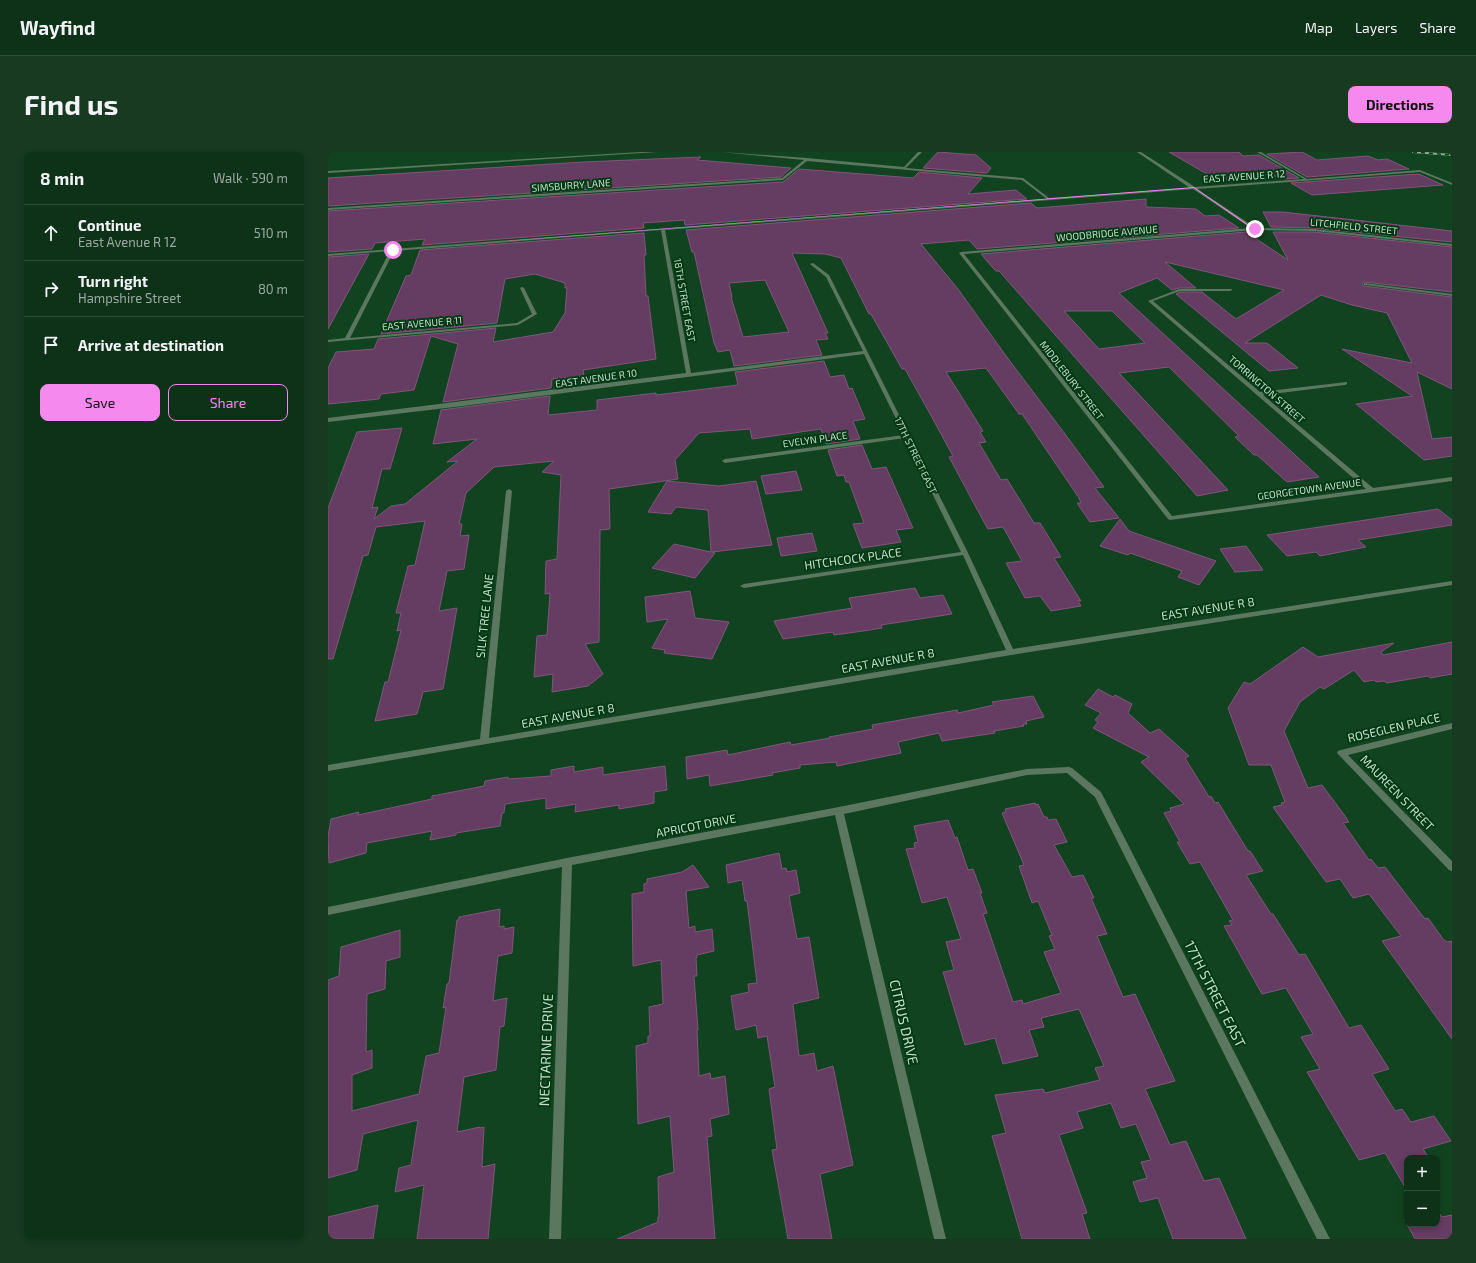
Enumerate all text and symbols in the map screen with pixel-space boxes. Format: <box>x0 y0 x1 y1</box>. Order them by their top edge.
text: Wayfind <box>20 16 95 39</box>
text: Map <box>1305 19 1333 36</box>
text: Layers <box>1355 19 1397 36</box>
text: Share <box>1419 19 1456 36</box>
button: Directions <box>1348 86 1452 123</box>
text: Find us <box>24 87 118 121</box>
street label: EAST AVENUE R 12 <box>1203 167 1286 185</box>
text: 8 min <box>40 168 84 188</box>
text: Walk · 590 m <box>213 170 288 186</box>
street label: SIMSBURRY LANE <box>531 176 611 194</box>
street label: LITCHFIELD STREET <box>1310 215 1399 237</box>
text: Continue <box>78 216 141 234</box>
route end <box>1246 220 1264 238</box>
icon: ahead <box>40 222 62 244</box>
street label: WOODBRIDGE AVENUE <box>1056 223 1159 243</box>
text: 510 m <box>254 225 288 241</box>
text: East Avenue R 12 <box>78 234 176 250</box>
route start <box>384 241 402 259</box>
street label: 18TH STREET EAST <box>672 257 698 343</box>
text: Turn right <box>78 272 148 290</box>
icon: right <box>40 278 62 300</box>
text: 80 m <box>258 281 288 297</box>
text: Hampshire Street <box>78 290 181 306</box>
street label: EAST AVENUE R 11 <box>381 314 463 332</box>
icon: arrive <box>40 334 62 356</box>
text: Arrive at destination <box>78 336 224 354</box>
street label: MIDDLEBURY STREET <box>1038 338 1107 422</box>
street label: TORRINGTON STREET <box>1227 353 1308 425</box>
street label: EAST AVENUE R 10 <box>554 366 638 390</box>
button: Save <box>40 384 160 421</box>
button: Share <box>168 384 288 421</box>
street label: 17TH STREET EAST <box>892 415 940 495</box>
street label: EVELYN PLACE <box>782 428 848 449</box>
street label: GEORGETOWN AVENUE <box>1257 476 1362 502</box>
street label: HITCHCOCK PLACE <box>803 544 903 572</box>
street label: SILK TREE LANE <box>473 573 495 659</box>
street label: EAST AVENUE R 8 <box>1160 594 1256 622</box>
street label: EAST AVENUE R 8 <box>840 645 935 675</box>
street label: EAST AVENUE R 8 <box>520 700 615 730</box>
street label: ROSEGLEN PLACE <box>1346 710 1442 744</box>
street label: MAUREEN STREET <box>1358 752 1437 833</box>
street label: APRICOT DRIVE <box>654 810 737 840</box>
street label: 17TH STREET EAST <box>1181 938 1250 1050</box>
street label: CITRUS DRIVE <box>886 978 923 1066</box>
street label: NECTARINE DRIVE <box>535 993 556 1107</box>
map controls <box>1404 1155 1440 1227</box>
button: + <box>1404 1155 1440 1191</box>
button: − <box>1404 1191 1440 1227</box>

